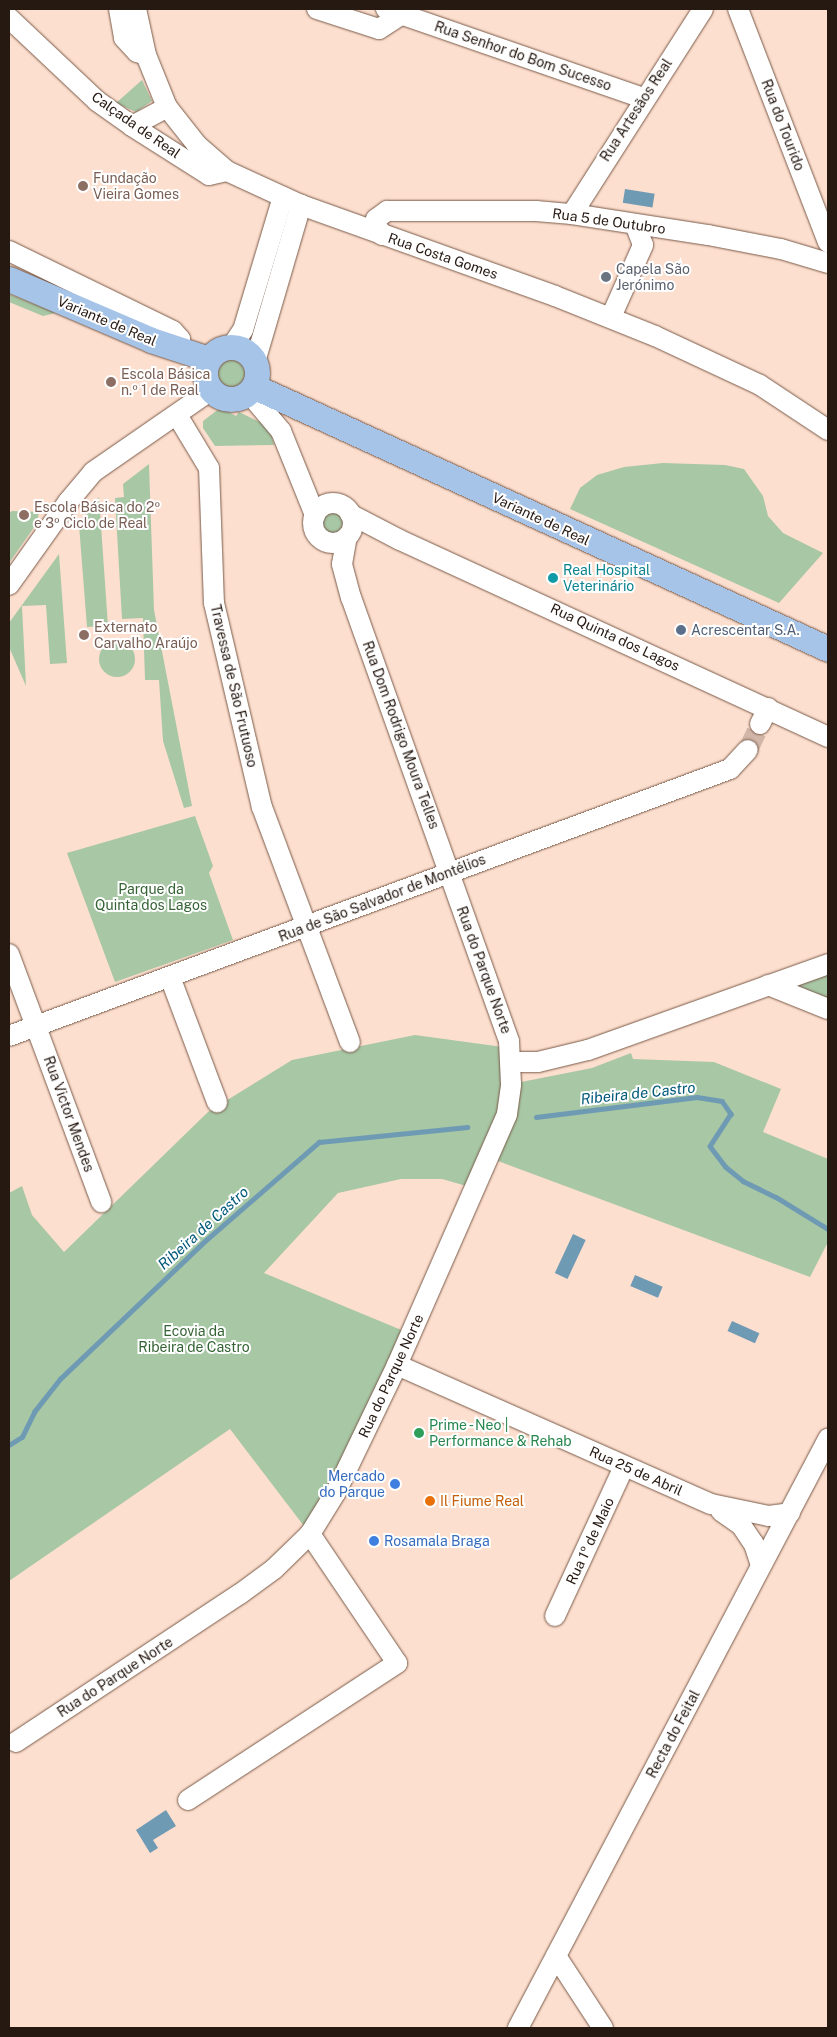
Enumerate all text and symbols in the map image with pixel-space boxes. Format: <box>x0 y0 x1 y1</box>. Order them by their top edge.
street label: Rua Senhor do Bom Sucesso <box>432 18 614 94</box>
street label: Rua Artesãos Real <box>596 55 676 165</box>
street label: Rua do Tourido <box>758 77 808 173</box>
street label: Calçada de Real <box>88 88 184 162</box>
place label: Fundação Vieira Gomes <box>93 170 179 202</box>
marker: Fundação Vieira Gomes <box>77 180 89 192</box>
street label: Rua 5 de Outubro <box>551 205 667 237</box>
street label: Rua Costa Gomes <box>386 229 500 283</box>
place label: Capela São Jerónimo <box>616 261 690 294</box>
marker: Capela São Jerónimo <box>600 271 612 283</box>
street label: Variante de Real <box>55 292 159 350</box>
place label: Escola Básica n.º 1 de Real <box>121 366 210 398</box>
marker: Escola Básica n.º 1 de Real <box>105 376 117 388</box>
street label: Variante de Real <box>489 489 593 549</box>
place label: Escola Básica do 2º e 3º Ciclo de Real <box>34 499 160 532</box>
marker: Escola Básica do 2º e 3º Ciclo de Real <box>18 509 30 521</box>
place label: Real Hospital Veterinário <box>563 562 650 594</box>
marker: Real Hospital Veterinário <box>547 572 559 584</box>
street label: Rua Quinta dos Lagos <box>548 600 682 674</box>
street label: Travessa de São Frutuoso <box>207 603 261 769</box>
place label: Externato Carvalho Araújo <box>94 619 198 652</box>
place label: Acrescentar S.A. <box>691 622 800 638</box>
marker: Acrescentar S.A. <box>675 624 687 636</box>
marker: Externato Carvalho Araújo <box>78 629 90 641</box>
street label: Rua Dom Rodrigo Moura Telles <box>359 639 443 831</box>
street label: Rua de São Salvador de Montélios <box>276 851 488 945</box>
park label: Parque da Quinta dos Lagos <box>95 881 207 914</box>
street label: Rua do Parque Norte <box>453 904 515 1036</box>
street label: Rua Victor Mendes <box>40 1054 98 1174</box>
water label: Ribeira de Castro <box>580 1078 696 1108</box>
water label: Ribeira de Castro <box>154 1183 252 1273</box>
street label: Rua do Parque Norte <box>355 1311 427 1441</box>
park label: Ecovia da Ribeira de Castro <box>138 1323 250 1355</box>
place label: Prime - Neo | Performance & Rehab <box>429 1417 572 1450</box>
marker: Prime - Neo | Performance & Rehab <box>413 1427 425 1439</box>
street label: Rua 25 de Abril <box>587 1443 685 1499</box>
place label: Mercado do Parque <box>319 1468 385 1500</box>
marker: Mercado do Parque <box>389 1478 401 1490</box>
place label: Il Fiume Real <box>440 1493 524 1509</box>
marker: Il Fiume Real <box>424 1495 436 1507</box>
street label: Rua 1º de Maio <box>562 1495 618 1587</box>
place label: Rosamala Braga <box>384 1533 490 1549</box>
marker: Rosamala Braga <box>368 1535 380 1547</box>
street label: Rua do Parque Norte <box>54 1633 176 1721</box>
street label: Recta do Feital <box>643 1687 703 1781</box>

